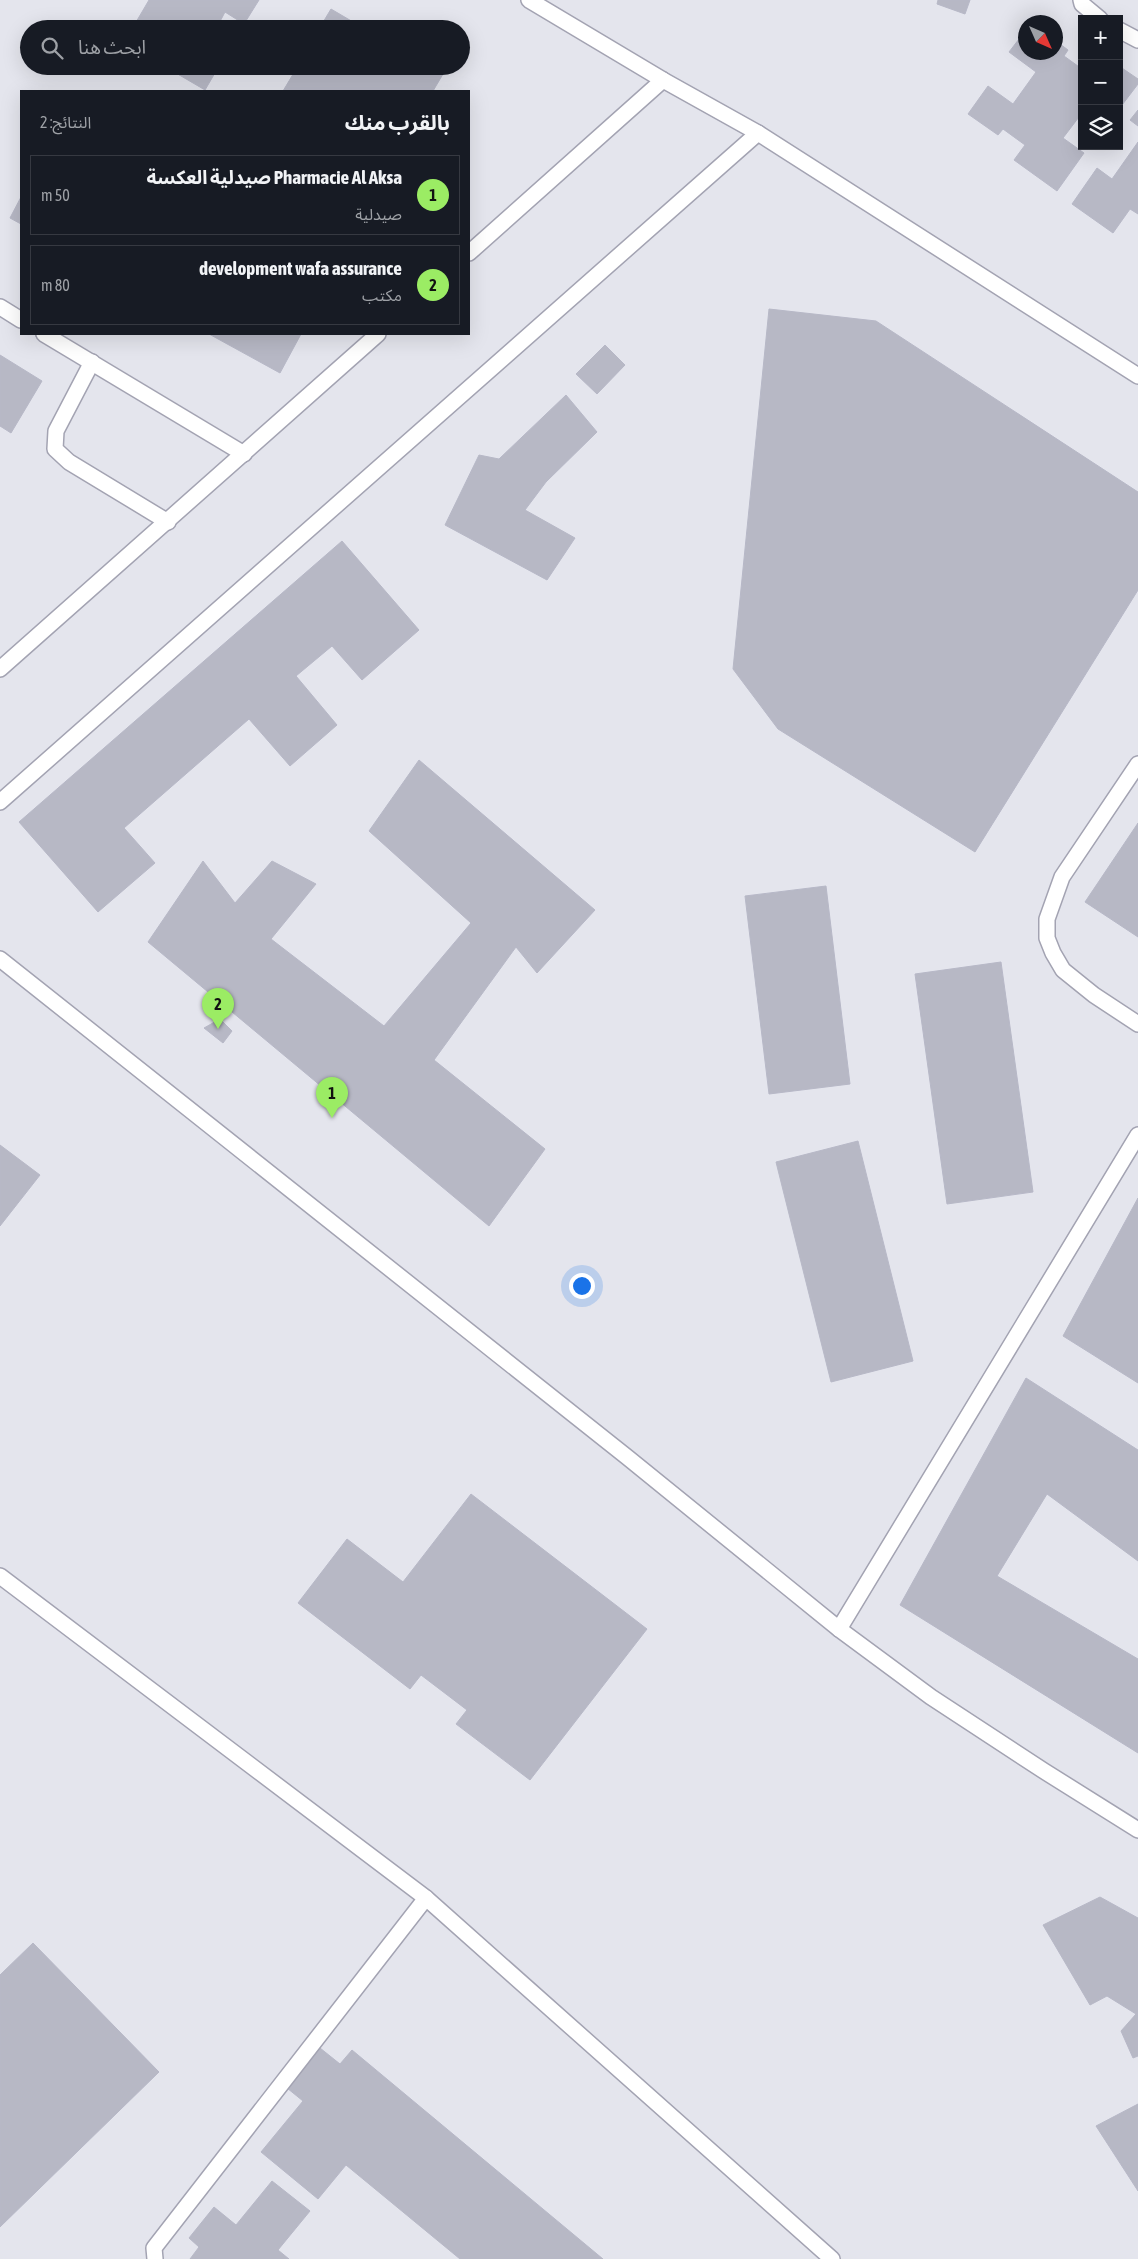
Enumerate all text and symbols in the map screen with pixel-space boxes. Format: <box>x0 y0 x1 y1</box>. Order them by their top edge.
north arrow <box>1018 15 1063 60</box>
map controls <box>1078 15 1123 150</box>
button: + <box>1078 15 1123 60</box>
search box <box>20 20 470 75</box>
icon: search <box>38 34 66 62</box>
text: ابحث هنا <box>78 36 146 58</box>
button: − <box>1078 60 1123 105</box>
button: layers <box>1078 105 1123 150</box>
text: بالقرب منك <box>345 110 450 134</box>
text: النتائج: 2 <box>40 113 91 131</box>
text: Pharmacie Al Aksa صيدلية العكسة <box>147 166 402 188</box>
text: 50 m <box>41 186 70 204</box>
text: 1 <box>429 186 437 204</box>
text: صيدلية <box>355 205 402 223</box>
text: development wafa assurance <box>199 257 402 279</box>
text: 80 m <box>41 276 70 294</box>
text: 2 <box>429 276 437 294</box>
text: مكتب <box>362 286 402 304</box>
pin: 2 <box>202 988 234 1029</box>
pin: 1 <box>316 1077 348 1118</box>
your location <box>569 1273 595 1299</box>

